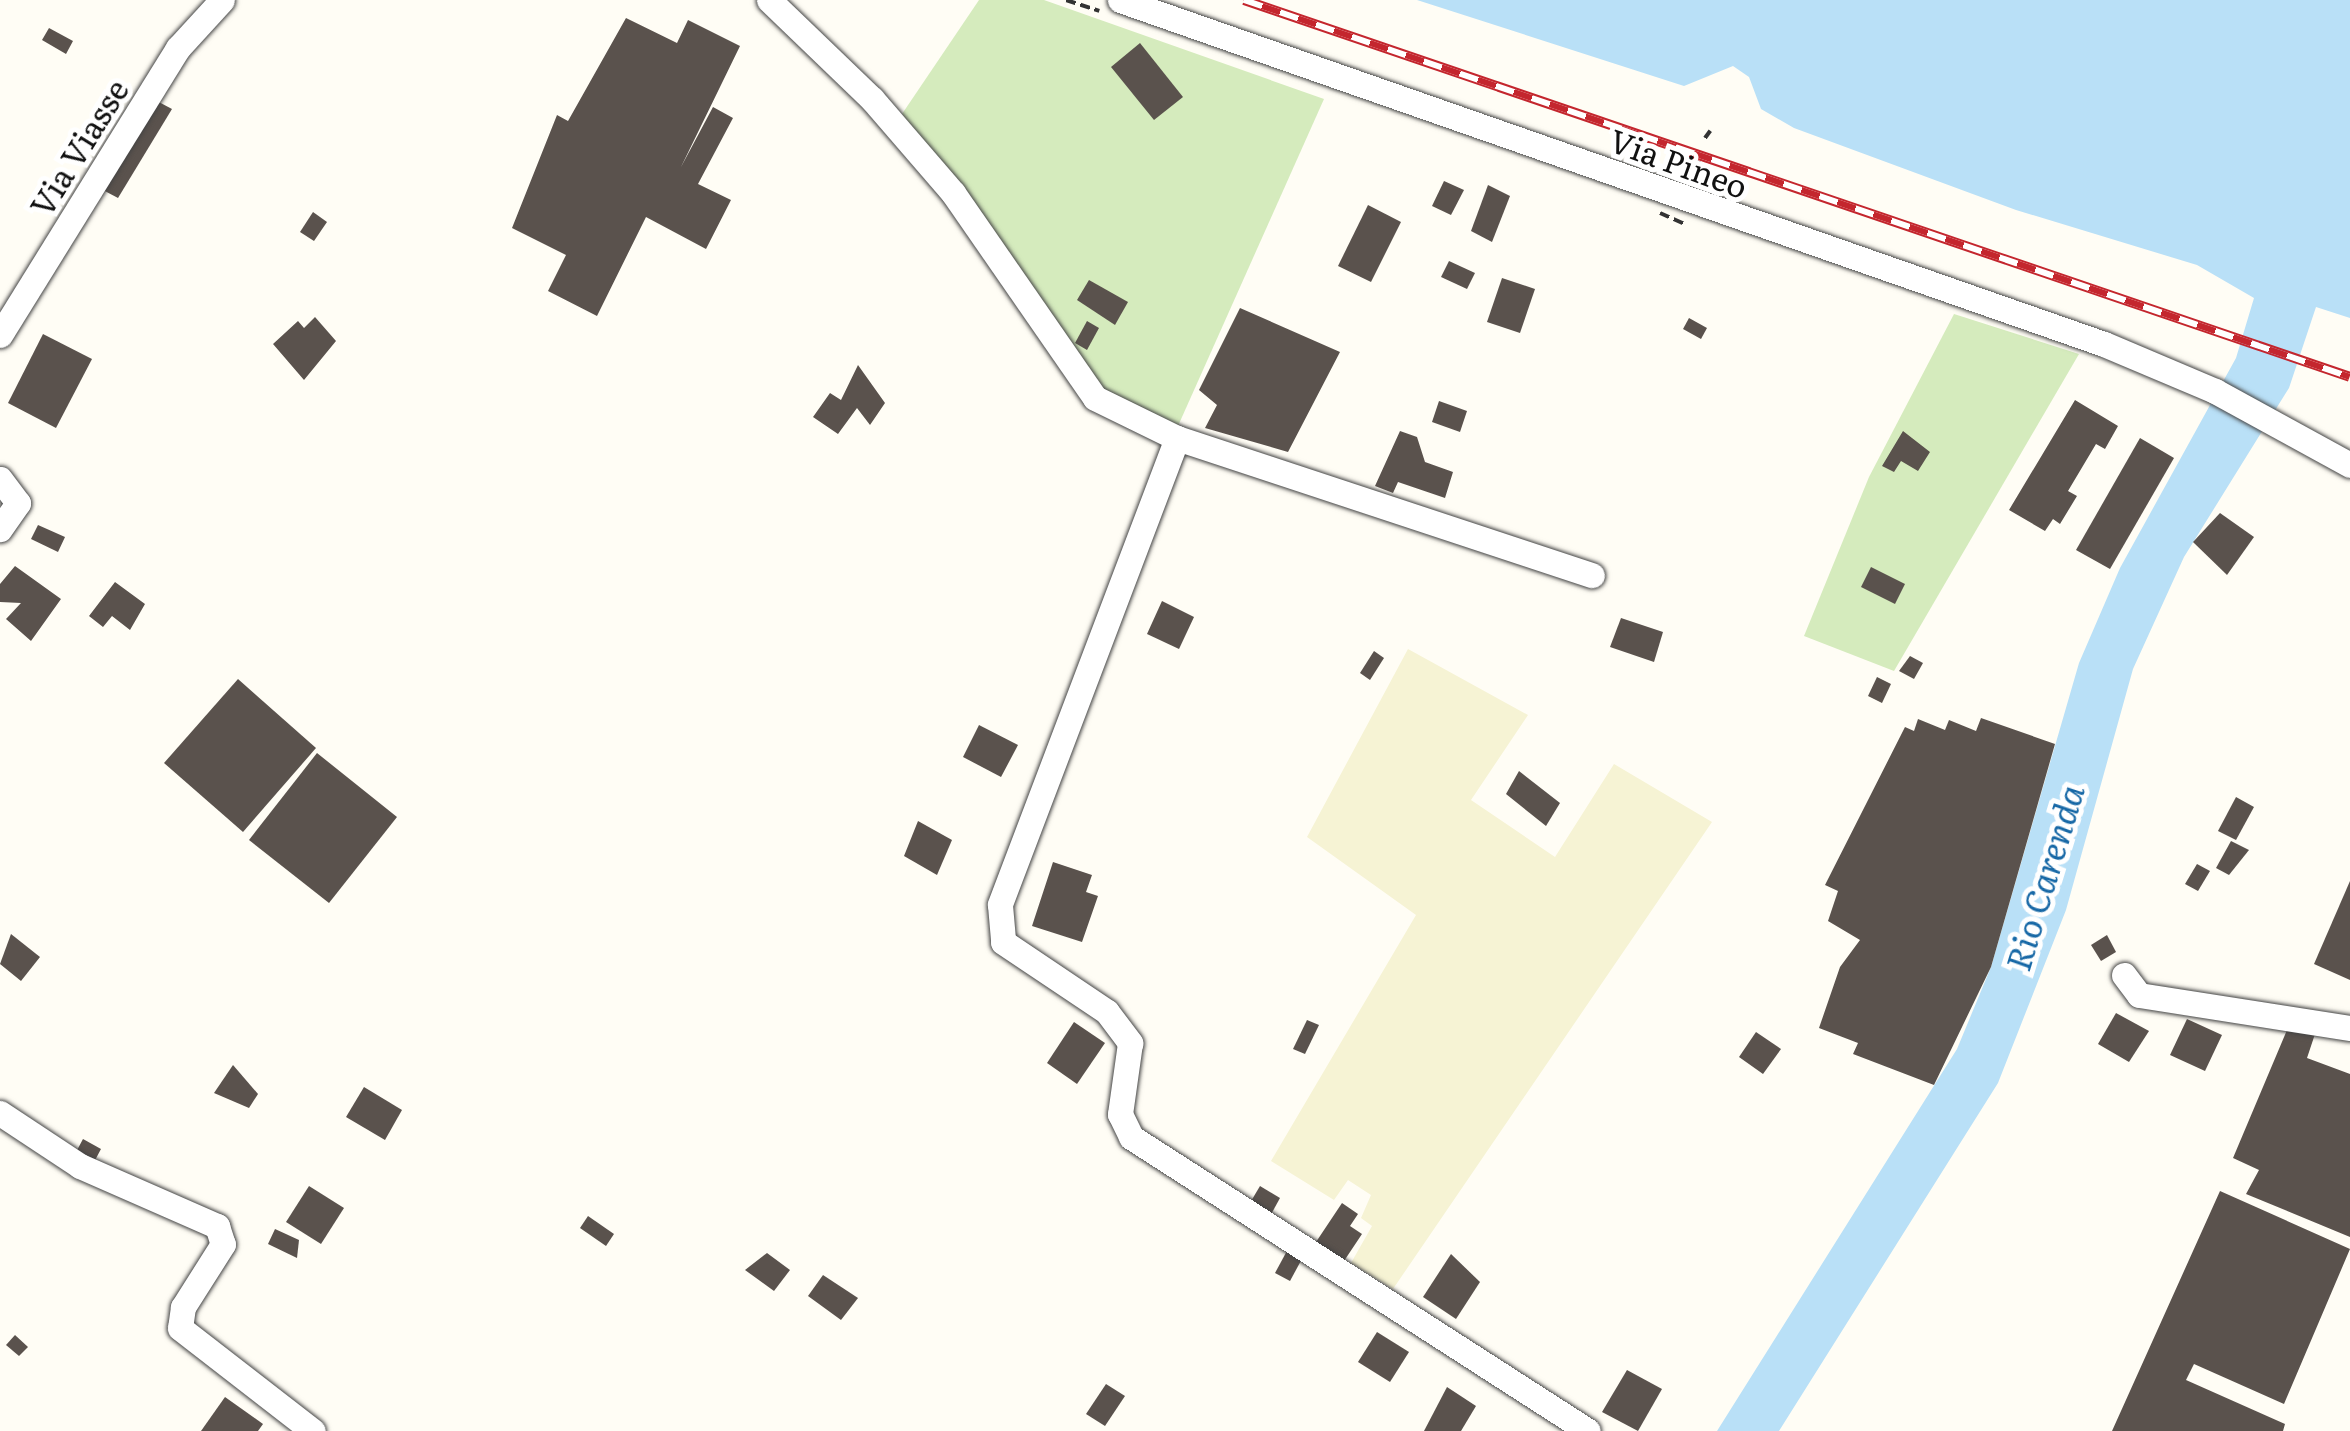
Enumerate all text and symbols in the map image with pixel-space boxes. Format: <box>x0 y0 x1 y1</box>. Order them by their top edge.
street label: Via Viasse <box>21 72 135 222</box>
street label: Via Pineo <box>1605 119 1753 205</box>
water label: Rio Carenda <box>1995 779 2091 975</box>

